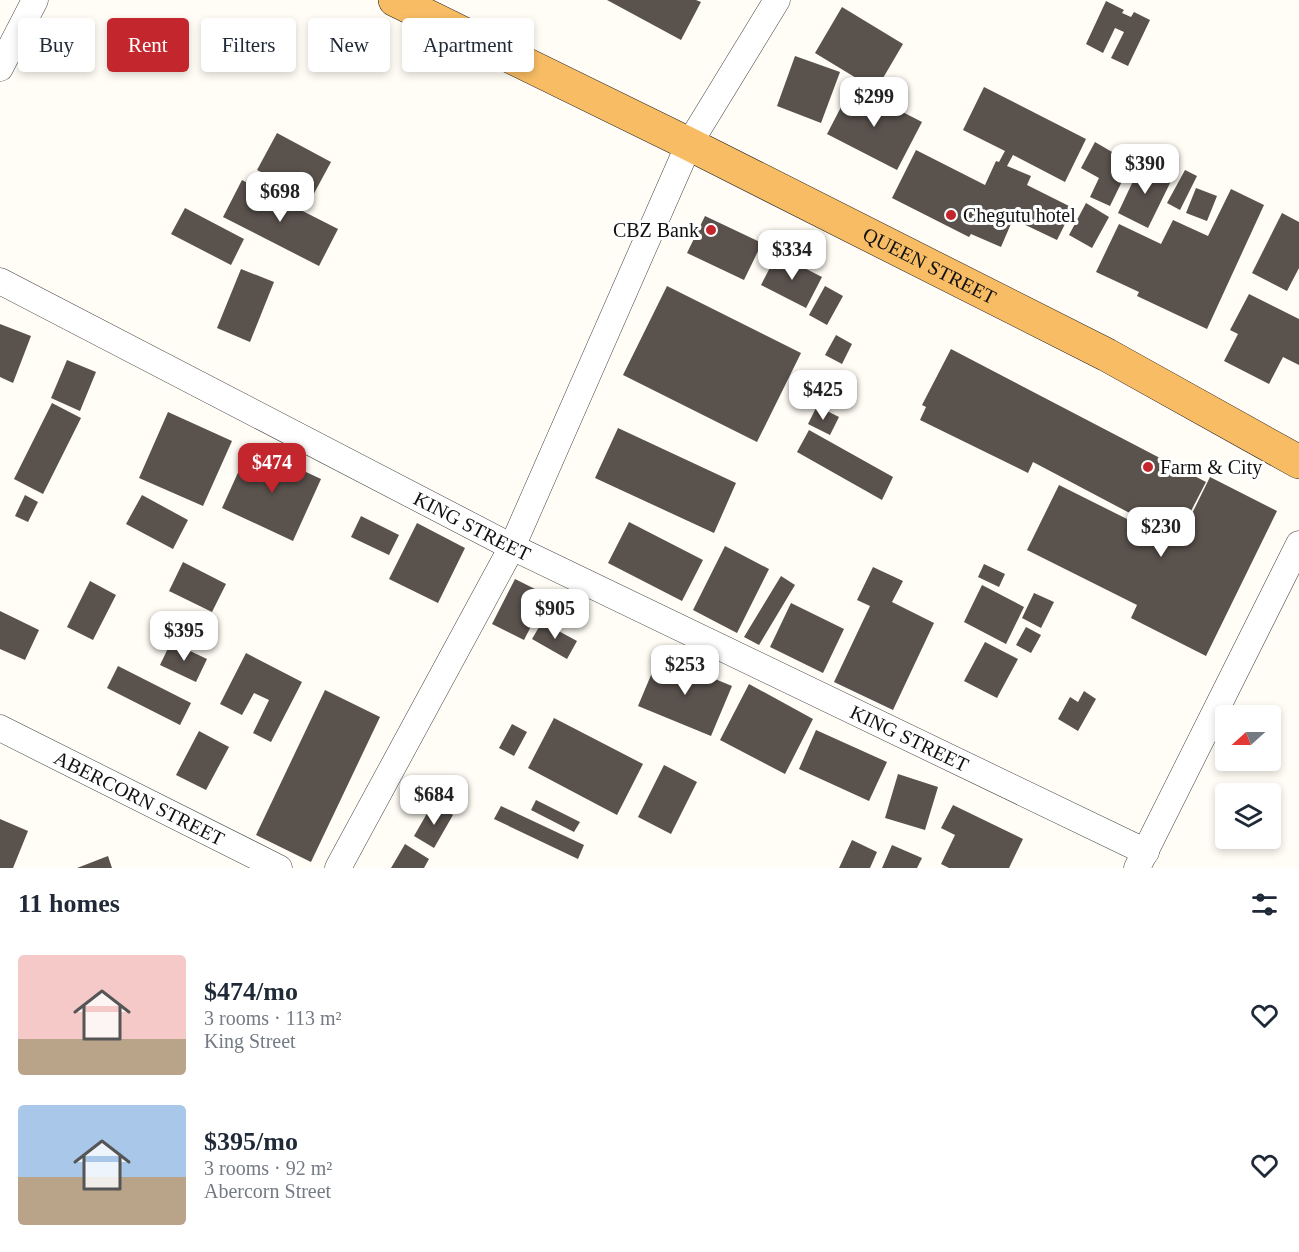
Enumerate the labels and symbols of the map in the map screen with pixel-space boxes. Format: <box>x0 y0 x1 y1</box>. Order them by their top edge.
pin: $299 <box>838 77 910 128</box>
pin: $390 <box>1109 144 1181 195</box>
pin: $698 <box>244 172 316 223</box>
place label: Chegutu hotel <box>963 204 1076 227</box>
marker: Chegutu hotel <box>944 208 958 222</box>
place label: CBZ Bank <box>613 219 699 241</box>
marker: CBZ Bank <box>704 223 718 237</box>
street label: QUEEN STREET <box>860 223 1000 308</box>
pin: $334 <box>756 230 828 281</box>
pin: $425 <box>787 370 859 421</box>
pin: $474 <box>236 443 308 494</box>
place label: Farm & City <box>1160 456 1262 479</box>
marker: Farm & City <box>1141 460 1155 474</box>
street label: KING STREET <box>410 487 534 565</box>
pin: $230 <box>1125 507 1197 558</box>
pin: $905 <box>519 589 591 640</box>
pin: $395 <box>148 611 220 662</box>
pin: $253 <box>649 645 721 696</box>
street label: KING STREET <box>847 700 972 776</box>
north arrow <box>1215 705 1281 771</box>
street label: ABERCORN STREET <box>51 746 228 850</box>
pin: $684 <box>398 775 470 826</box>

